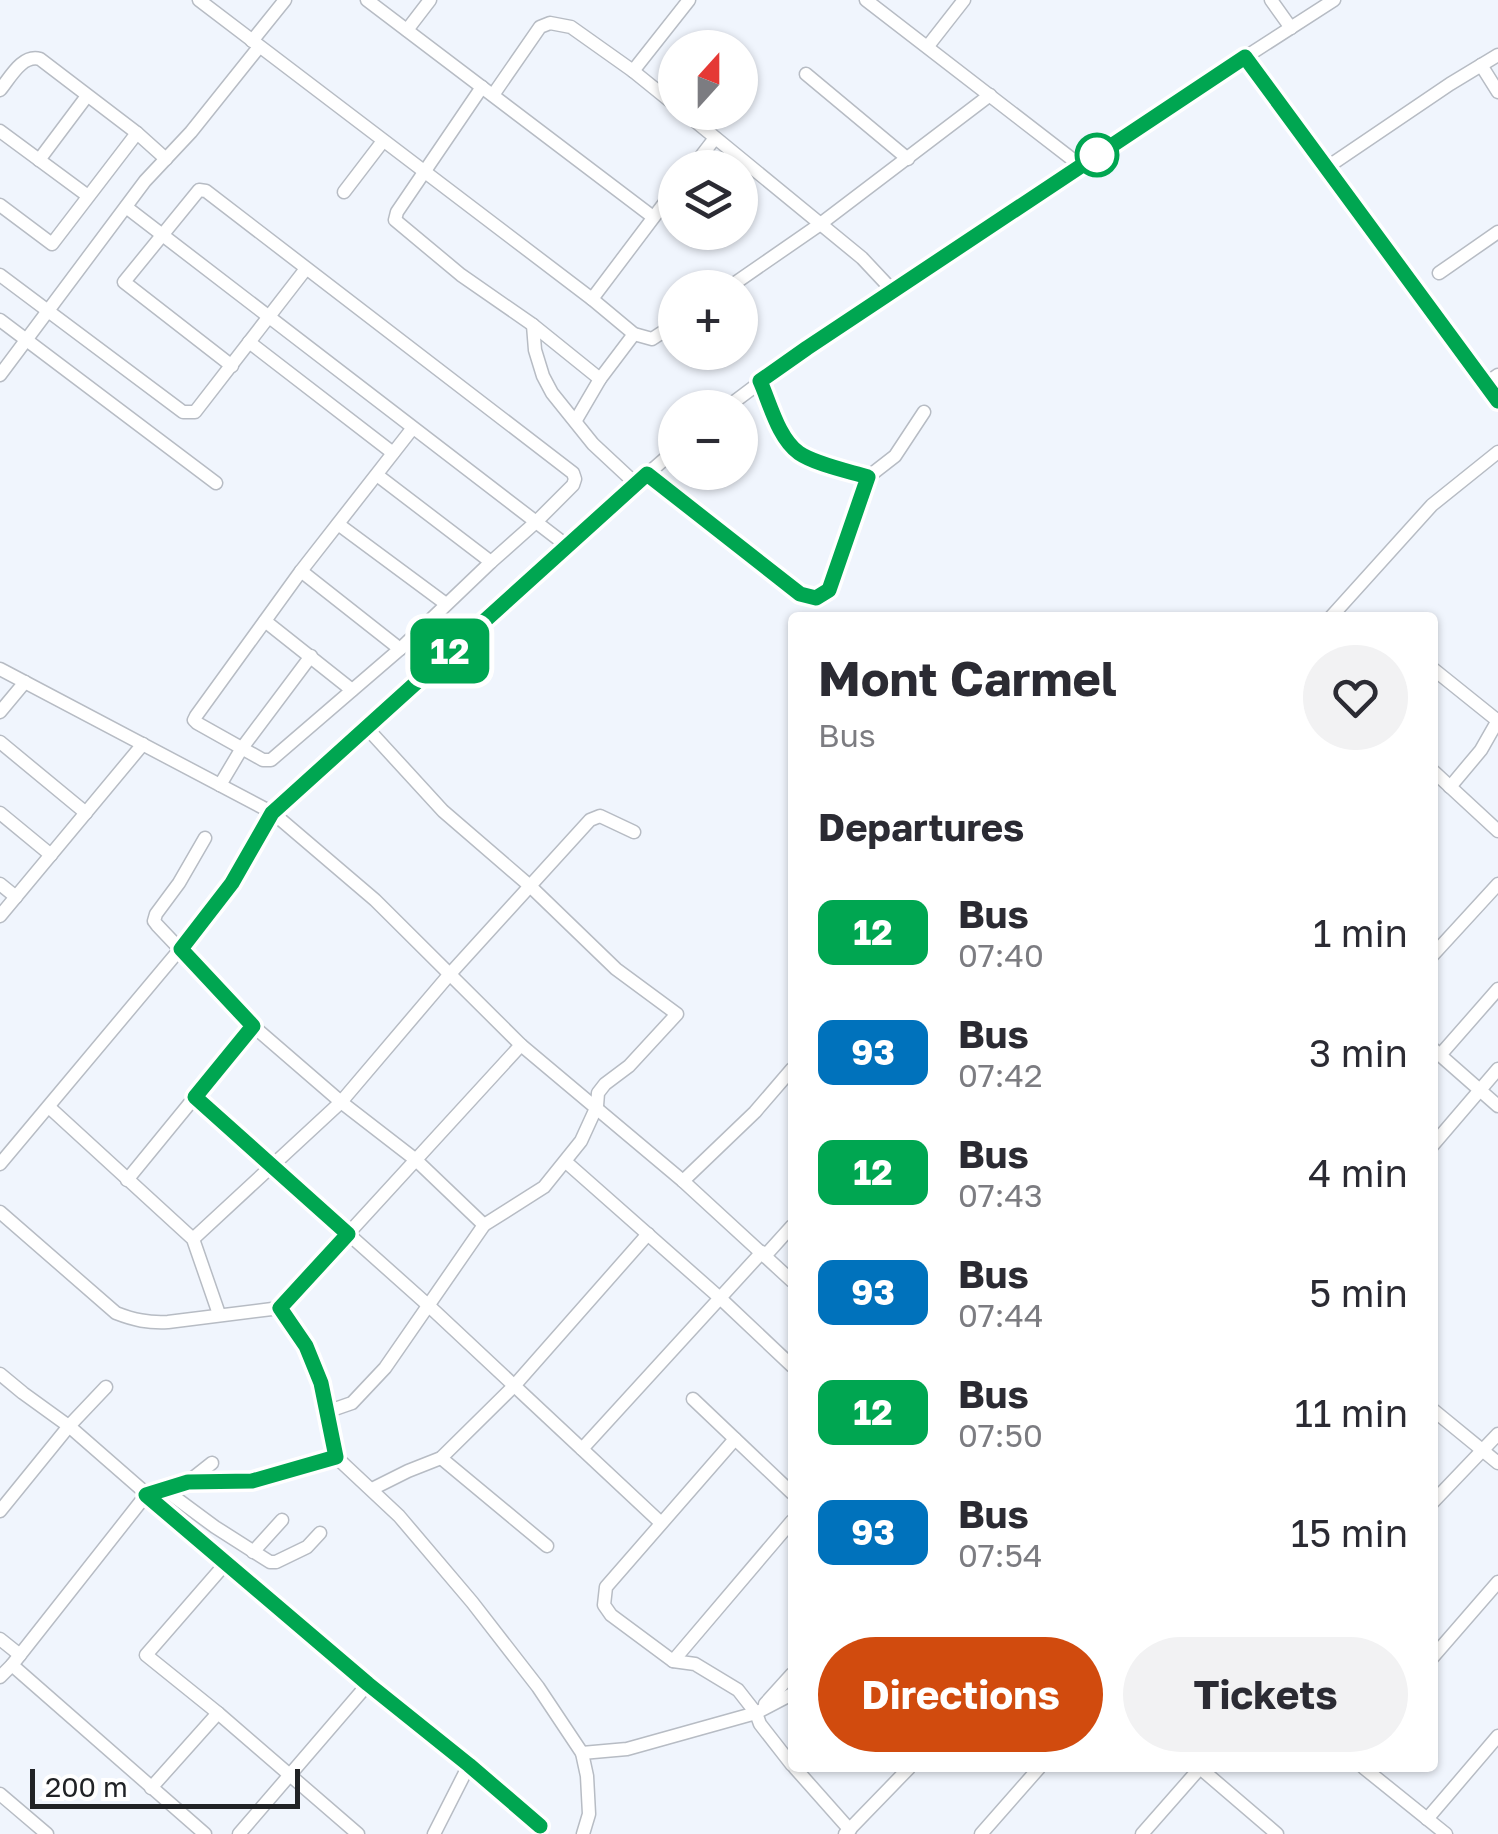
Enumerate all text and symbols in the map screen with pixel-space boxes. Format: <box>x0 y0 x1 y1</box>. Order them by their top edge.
north arrow <box>658 30 758 130</box>
map controls <box>658 30 758 490</box>
unlabelled marker <box>1076 134 1118 176</box>
button: layers <box>658 150 758 250</box>
button: + <box>658 270 758 370</box>
button: − <box>658 390 758 490</box>
line badge: 12 <box>405 618 495 684</box>
text: 12 <box>430 630 470 672</box>
button: heart <box>1303 645 1408 750</box>
text: Mont Carmel <box>818 649 1117 707</box>
text: Bus <box>818 716 876 754</box>
text: Departures <box>818 804 1024 849</box>
text: Bus <box>958 891 1029 936</box>
text: 1 min <box>1313 910 1408 955</box>
text: 12 <box>853 911 893 953</box>
text: 07:40 <box>958 936 1044 974</box>
text: Bus <box>958 1011 1029 1056</box>
text: 3 min <box>1309 1030 1408 1075</box>
text: 93 <box>851 1031 895 1073</box>
text: 07:42 <box>958 1056 1042 1094</box>
text: Bus <box>958 1131 1029 1176</box>
text: 4 min <box>1308 1150 1408 1195</box>
text: 12 <box>853 1151 893 1193</box>
text: 07:43 <box>958 1176 1043 1214</box>
text: Bus <box>958 1251 1029 1296</box>
text: 5 min <box>1309 1270 1408 1315</box>
text: 93 <box>851 1271 895 1313</box>
text: 07:44 <box>958 1296 1043 1334</box>
text: Bus <box>958 1371 1029 1416</box>
text: 11 min <box>1294 1390 1408 1435</box>
text: 12 <box>853 1391 893 1433</box>
text: 07:50 <box>958 1416 1043 1454</box>
text: Bus <box>958 1491 1029 1536</box>
text: 15 min <box>1291 1510 1408 1555</box>
text: 93 <box>851 1511 895 1553</box>
text: 07:54 <box>958 1536 1042 1574</box>
button: Directions <box>818 1637 1103 1752</box>
button: Tickets <box>1123 1637 1408 1752</box>
scale bar <box>30 1764 300 1808</box>
text: 200 m <box>45 1770 128 1803</box>

